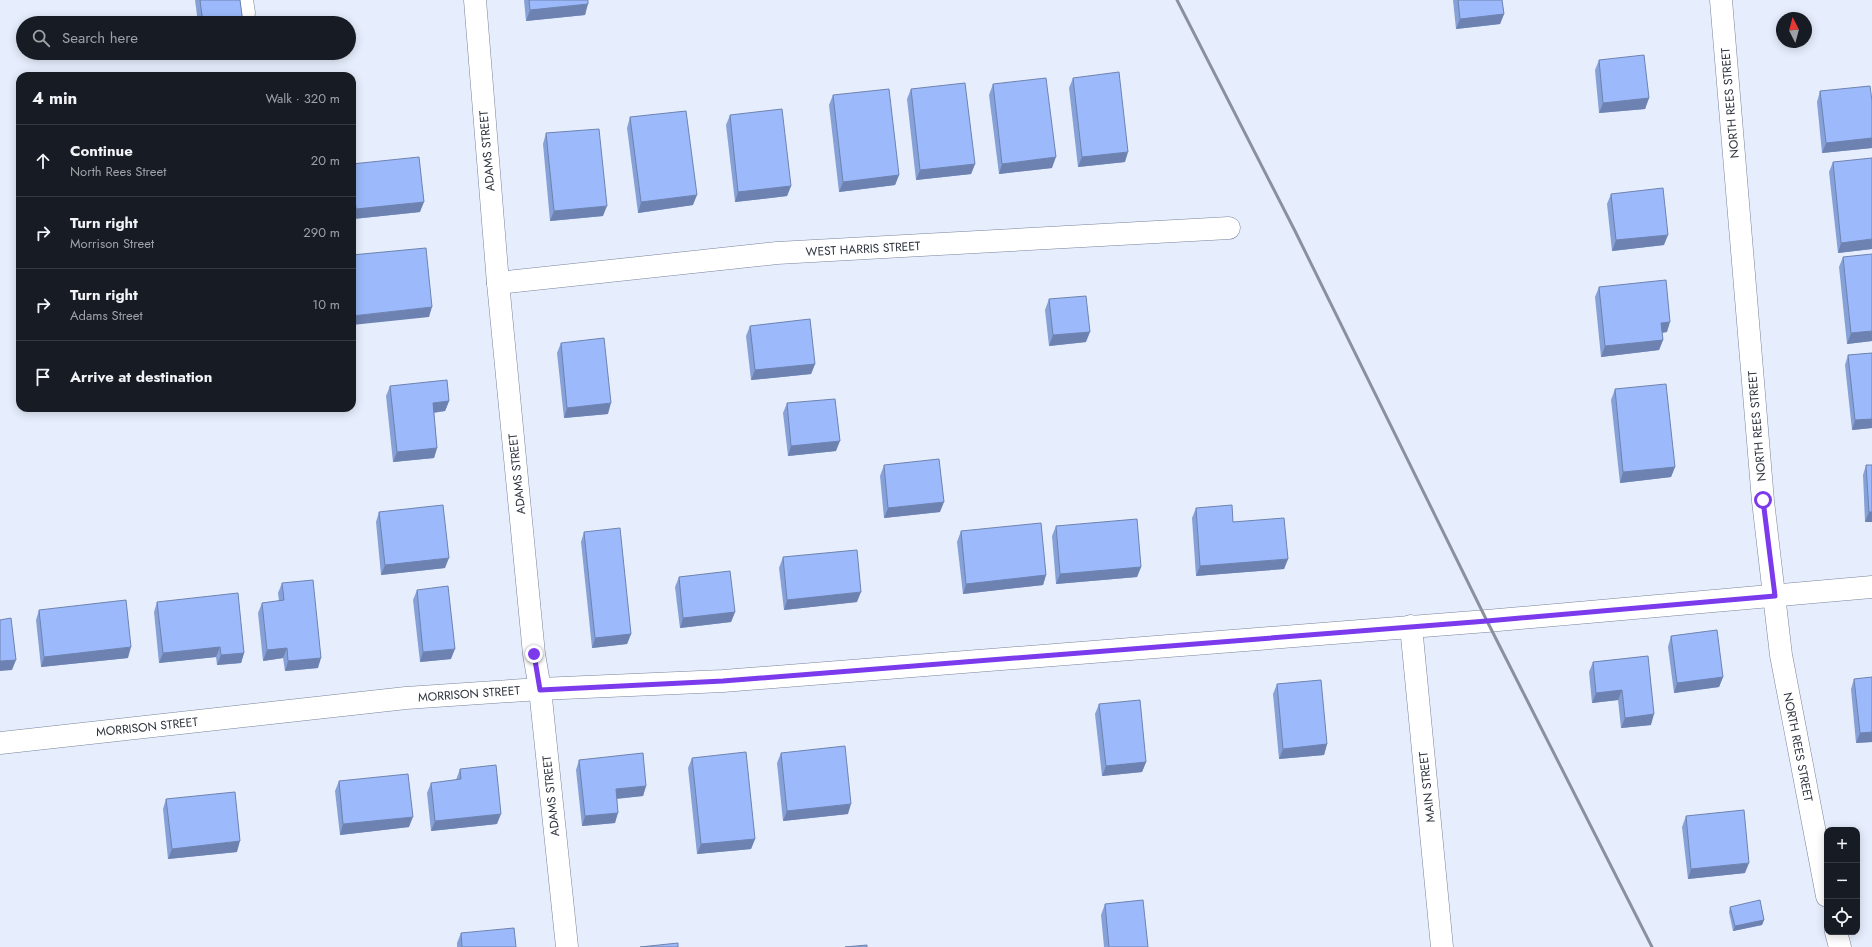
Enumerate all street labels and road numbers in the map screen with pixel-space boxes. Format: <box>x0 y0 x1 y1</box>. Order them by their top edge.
street label: NORTH REES STREET <box>1716 47 1744 159</box>
street label: ADAMS STREET <box>474 109 500 192</box>
street label: WEST HARRIS STREET <box>805 237 921 261</box>
street label: NORTH REES STREET <box>1743 370 1771 482</box>
street label: ADAMS STREET <box>504 432 530 515</box>
street label: MORRISON STREET <box>417 681 521 707</box>
street label: NORTH REES STREET <box>1779 691 1818 804</box>
street label: MORRISON STREET <box>95 713 199 741</box>
street label: MAIN STREET <box>1414 750 1440 823</box>
street label: ADAMS STREET <box>538 754 564 837</box>

